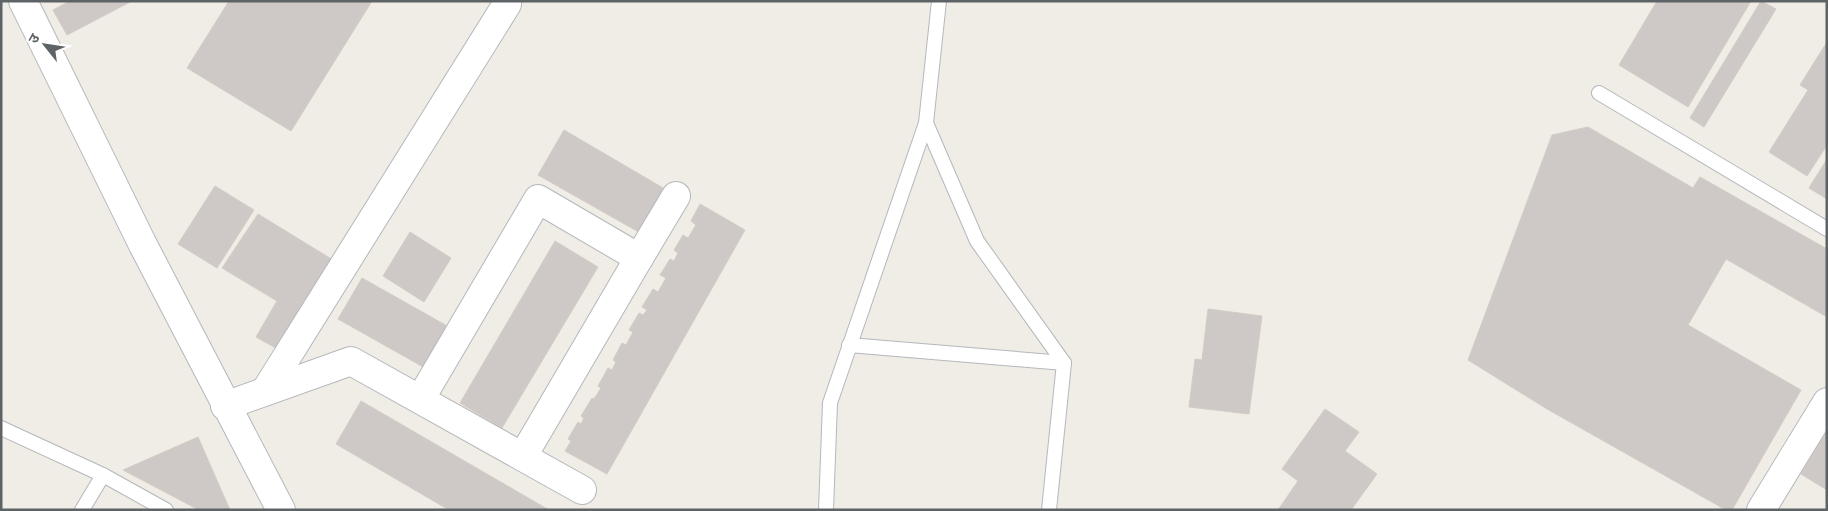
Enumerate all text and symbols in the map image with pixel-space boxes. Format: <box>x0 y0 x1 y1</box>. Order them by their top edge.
north arrow <box>20 20 70 70</box>
text: उ <box>25 30 43 46</box>

